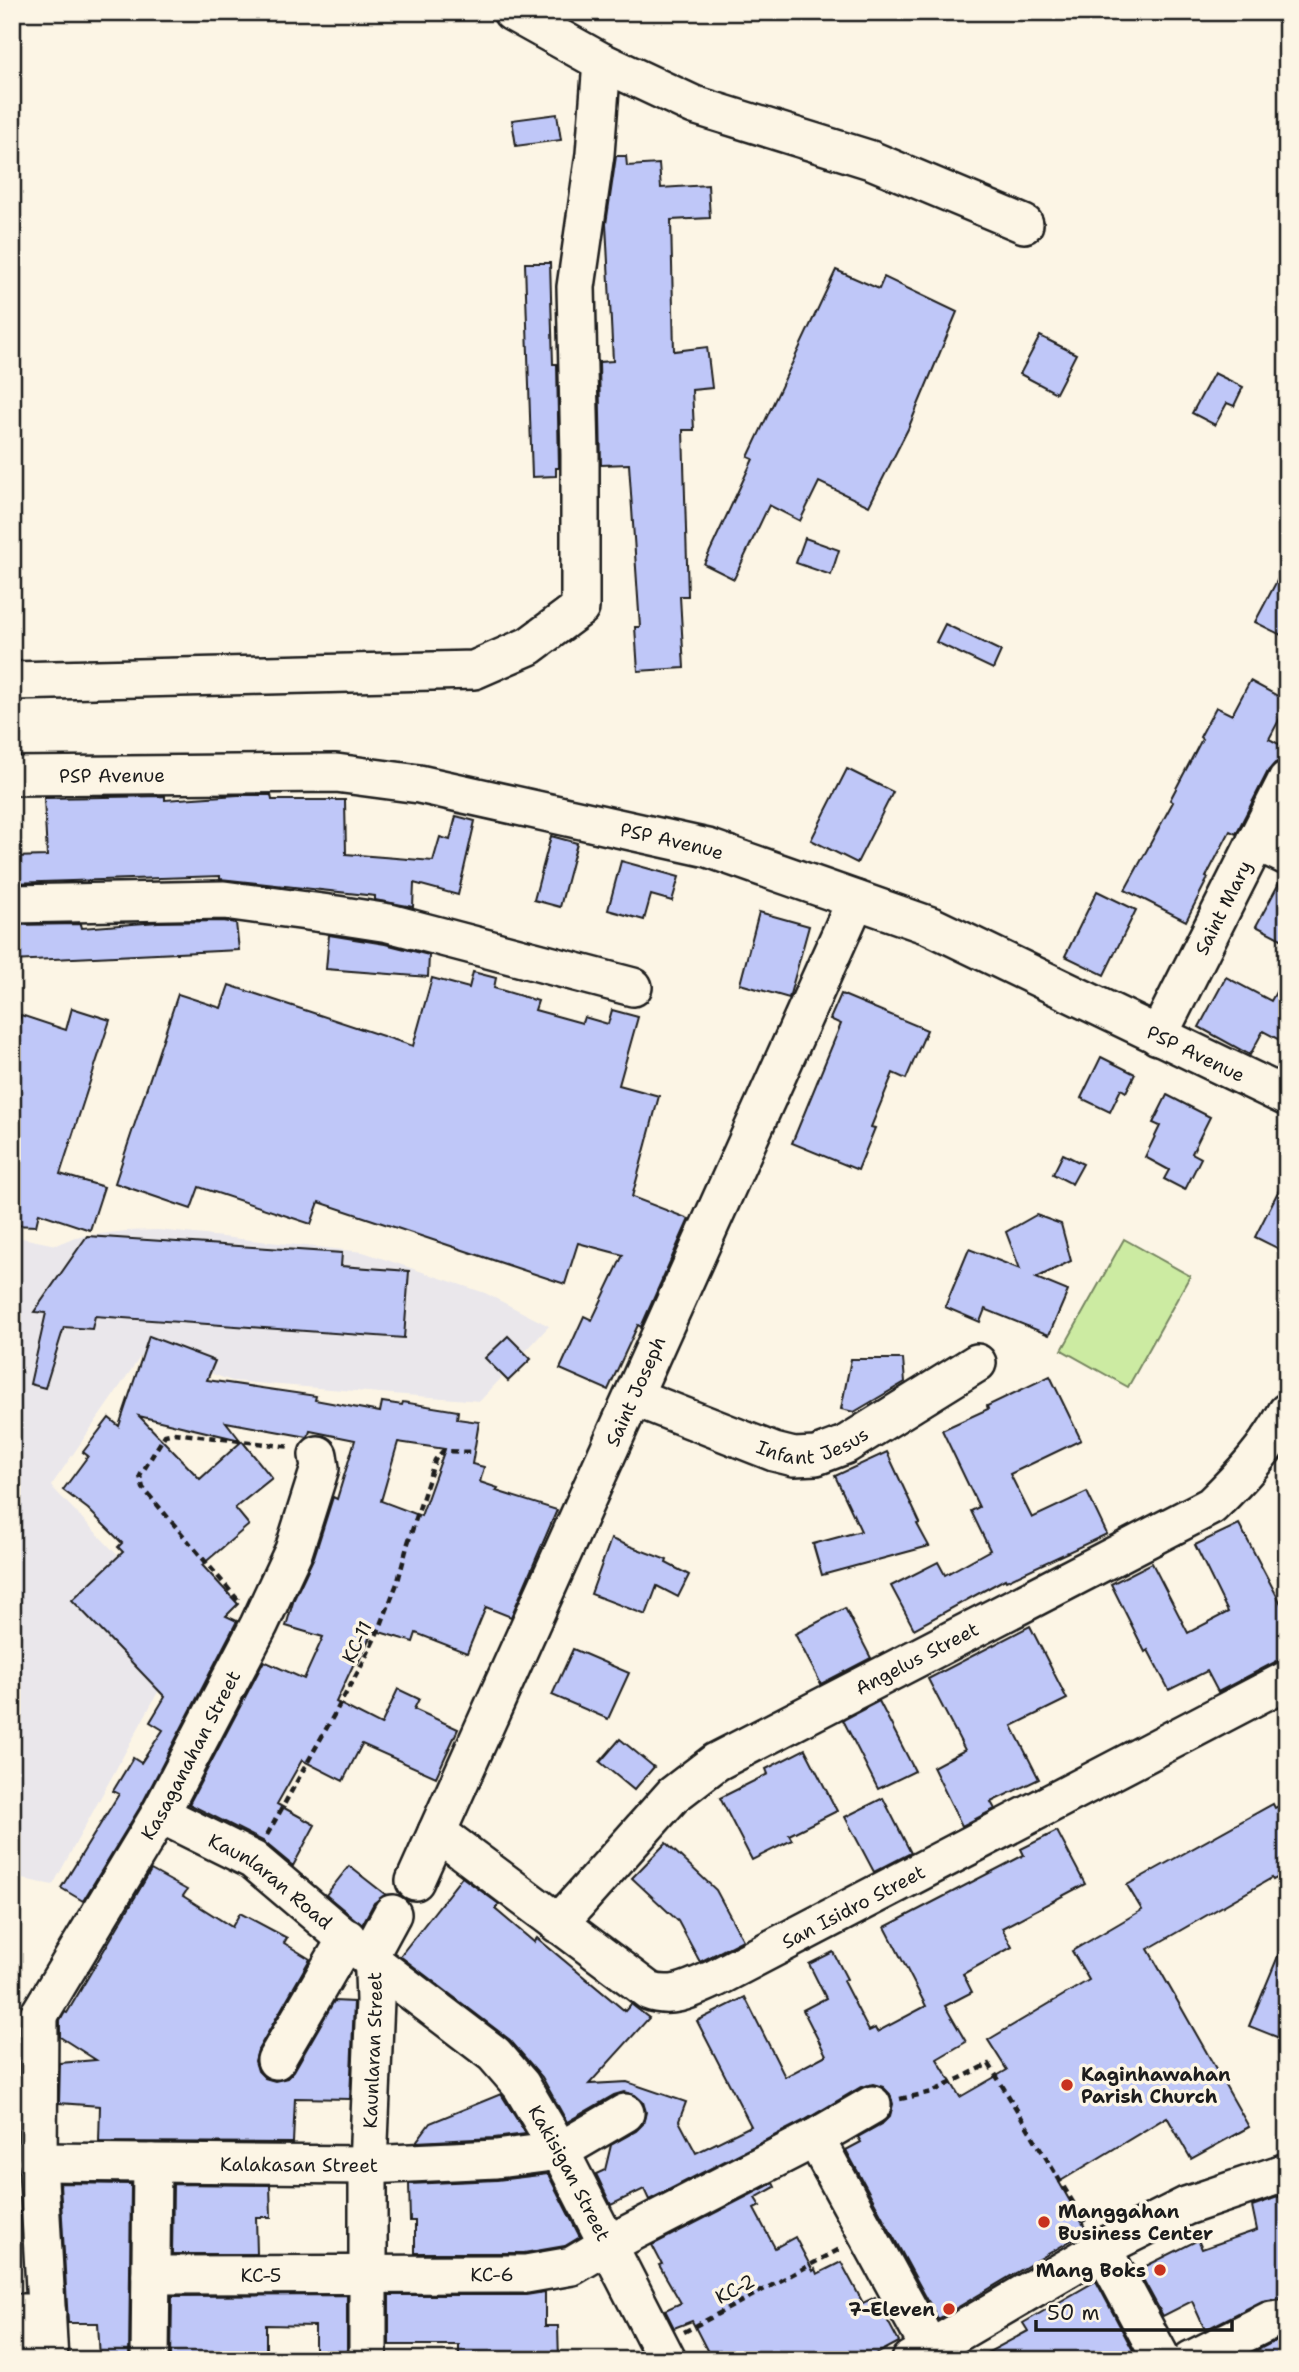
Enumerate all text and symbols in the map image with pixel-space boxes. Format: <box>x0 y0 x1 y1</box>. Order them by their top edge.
street label: PSP Avenue <box>59 762 165 788</box>
street label: PSP Avenue <box>618 816 727 865</box>
street label: Saint Mary <box>1189 856 1257 959</box>
street label: PSP Avenue <box>1143 1019 1249 1087</box>
street label: Saint Joseph <box>600 1332 671 1450</box>
street label: Infant Jesus <box>753 1421 873 1469</box>
street label: Angelus Street <box>851 1616 983 1700</box>
street label: KC-11 <box>336 1617 378 1667</box>
street label: Kasaganahan Street <box>135 1666 246 1844</box>
street label: Kaunlaran Road <box>204 1828 338 1935</box>
street label: San Isidro Street <box>777 1859 929 1954</box>
street label: Kaunlaran Street <box>357 1971 388 2129</box>
place label: Kaginhawahan Parish Church <box>1081 2062 1231 2109</box>
marker: Kaginhawahan Parish Church <box>1059 2077 1075 2093</box>
street label: Kakisigan Street <box>523 2100 616 2245</box>
street label: Kalakasan Street <box>220 2151 379 2178</box>
place label: Manggahan Business Center <box>1058 2199 1213 2246</box>
marker: Manggahan Business Center <box>1036 2214 1052 2230</box>
place label: Mang Boks <box>1036 2258 1146 2283</box>
street label: KC-5 <box>241 2262 281 2287</box>
street label: KC-6 <box>470 2262 514 2287</box>
marker: Mang Boks <box>1152 2262 1168 2278</box>
street label: KC-2 <box>711 2268 759 2310</box>
scale bar <box>1036 2288 1232 2332</box>
place label: 7-Eleven <box>848 2297 935 2322</box>
text: 50 m <box>1047 2299 1100 2327</box>
marker: 7-Eleven <box>941 2301 957 2317</box>

